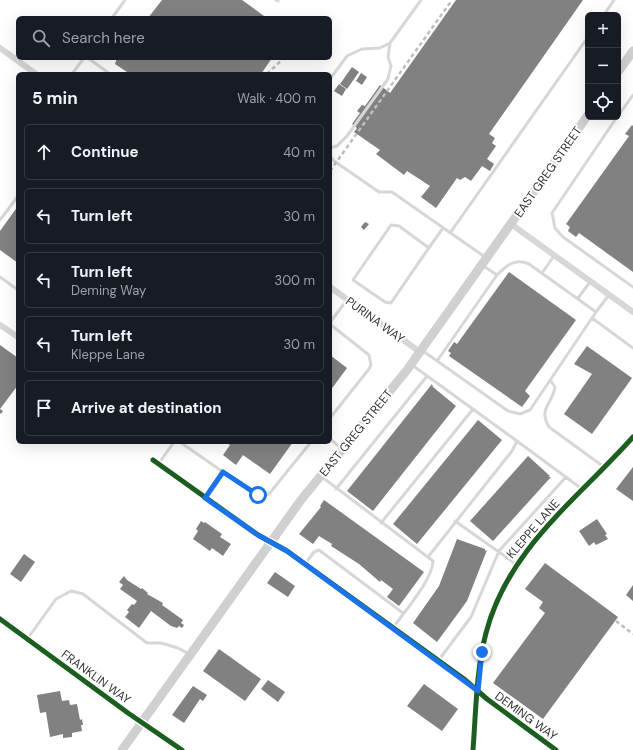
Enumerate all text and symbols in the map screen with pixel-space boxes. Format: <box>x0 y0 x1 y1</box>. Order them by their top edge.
map controls <box>585 12 621 120</box>
button: + <box>585 12 621 48</box>
search box <box>16 16 332 60</box>
icon: search <box>30 27 52 49</box>
text: Search here <box>62 28 145 48</box>
button: − <box>585 48 621 84</box>
button: locate <box>585 84 621 120</box>
text: 5 min <box>32 87 78 109</box>
text: Walk · 400 m <box>237 90 316 107</box>
street label: EAST GREG STREET <box>511 123 586 221</box>
icon: ahead <box>33 141 55 163</box>
text: Continue <box>71 142 139 162</box>
text: 40 m <box>283 144 315 161</box>
icon: left <box>33 205 55 227</box>
text: Turn left <box>71 206 132 226</box>
text: 30 m <box>283 208 315 225</box>
text: Turn left <box>71 262 132 282</box>
icon: left <box>33 269 55 291</box>
text: 300 m <box>274 272 315 289</box>
text: Deming Way <box>71 282 146 299</box>
street label: PURINA WAY <box>342 293 408 347</box>
text: Turn left <box>71 326 132 346</box>
icon: left <box>33 333 55 355</box>
text: 30 m <box>283 336 315 353</box>
text: Kleppe Lane <box>71 346 145 363</box>
street label: EAST GREG STREET <box>316 386 396 480</box>
icon: arrive <box>33 397 55 419</box>
text: Arrive at destination <box>71 398 222 418</box>
route start <box>249 486 267 504</box>
street label: KLEPPE LANE <box>503 496 563 562</box>
route end <box>473 643 491 661</box>
street label: FRANKLIN WAY <box>58 646 134 708</box>
street label: DEMING WAY <box>492 688 560 744</box>

